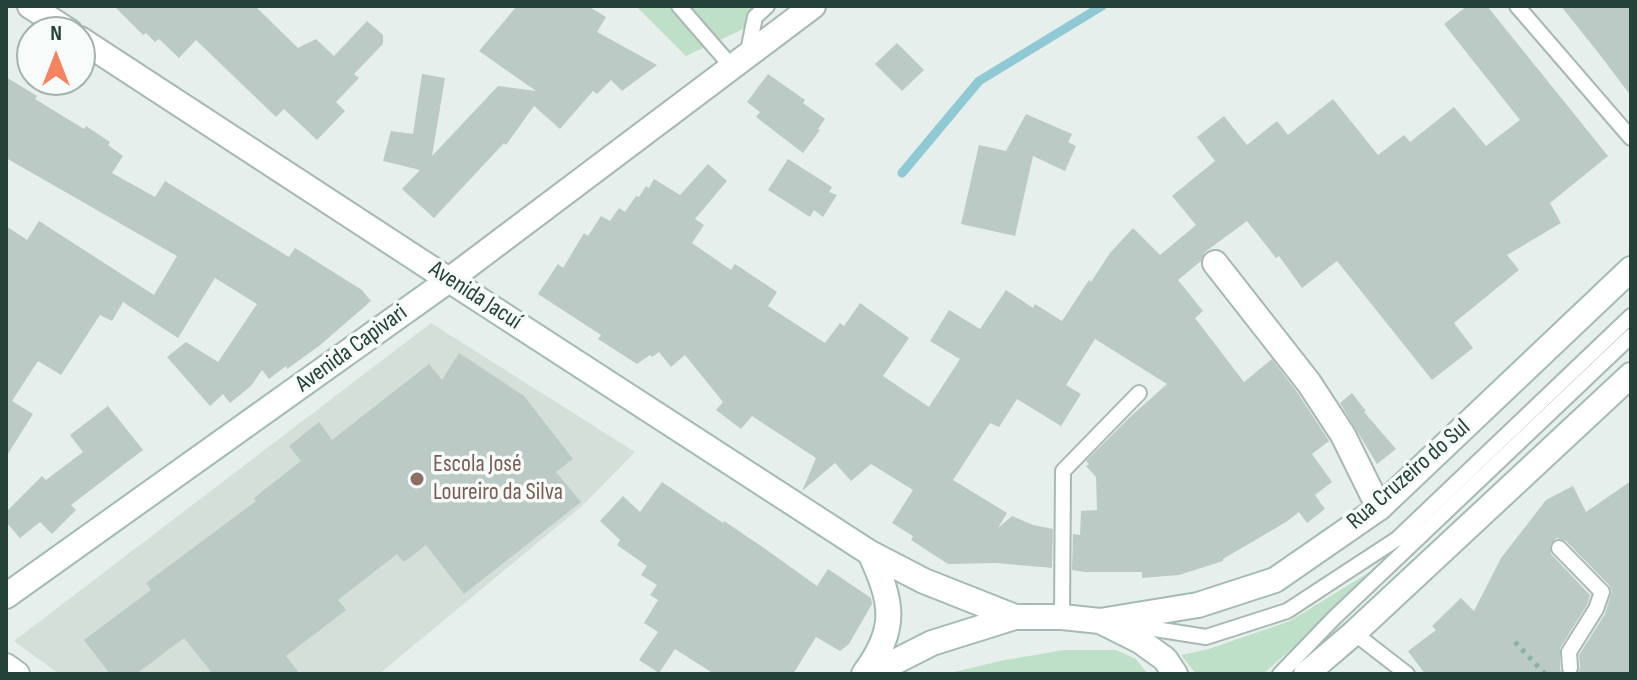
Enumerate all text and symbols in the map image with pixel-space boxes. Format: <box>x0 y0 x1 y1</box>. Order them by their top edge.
north arrow <box>16 16 96 96</box>
text: N <box>50 20 62 47</box>
street label: Avenida Jacuí <box>423 255 527 337</box>
street label: Avenida Capivari <box>291 299 413 399</box>
street label: Rua Cruzeiro do Sul <box>1341 414 1477 536</box>
place label: Escola José Loureiro da Silva <box>433 451 563 507</box>
marker: Escola José Loureiro da Silva <box>408 470 426 488</box>

